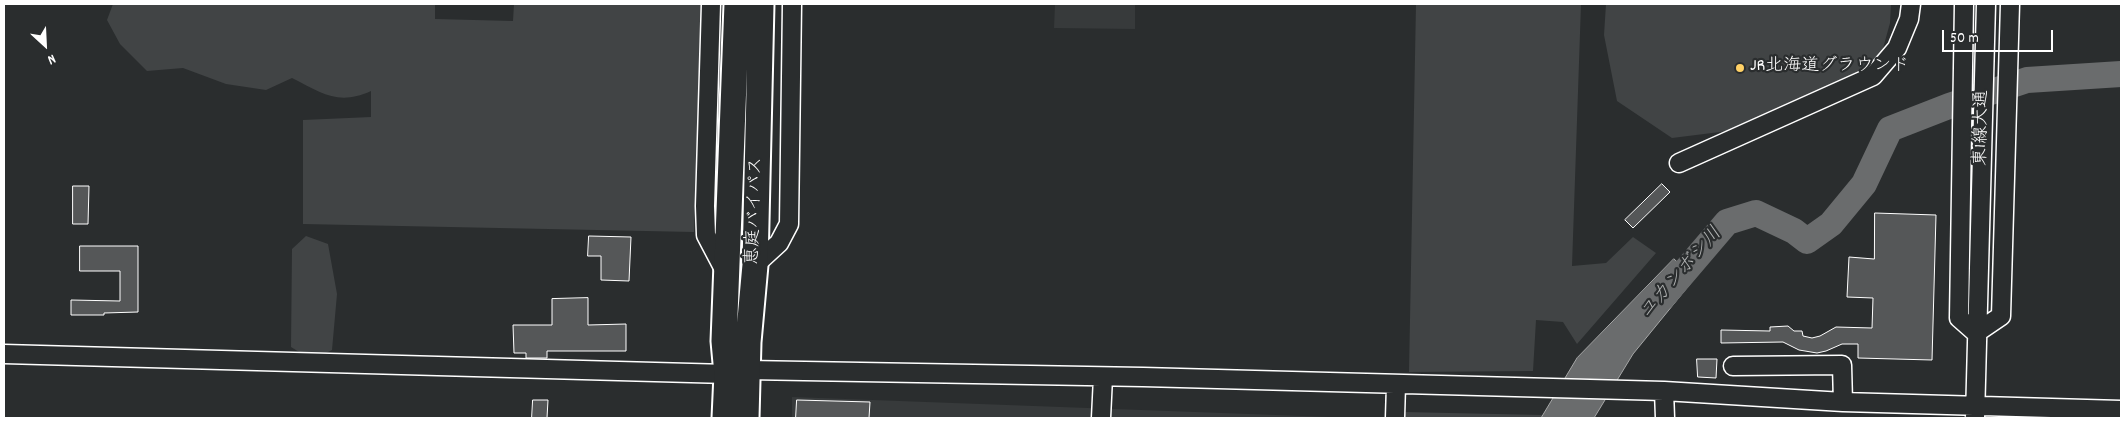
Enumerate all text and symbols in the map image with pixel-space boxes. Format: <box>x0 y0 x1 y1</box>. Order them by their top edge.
north arrow <box>20 20 70 70</box>
scale bar <box>1945 20 2056 52</box>
text: 50 m <box>1950 28 1979 50</box>
text: N <box>44 48 59 69</box>
place label: JR北海道グラウンド <box>1750 57 1909 79</box>
marker: JR北海道グラウンド <box>1734 62 1746 74</box>
street label: 東1線大通 <box>1972 90 1994 166</box>
street label: 恵庭バイパス <box>743 157 769 265</box>
water label: ユカンボシ川 <box>1636 224 1728 324</box>

